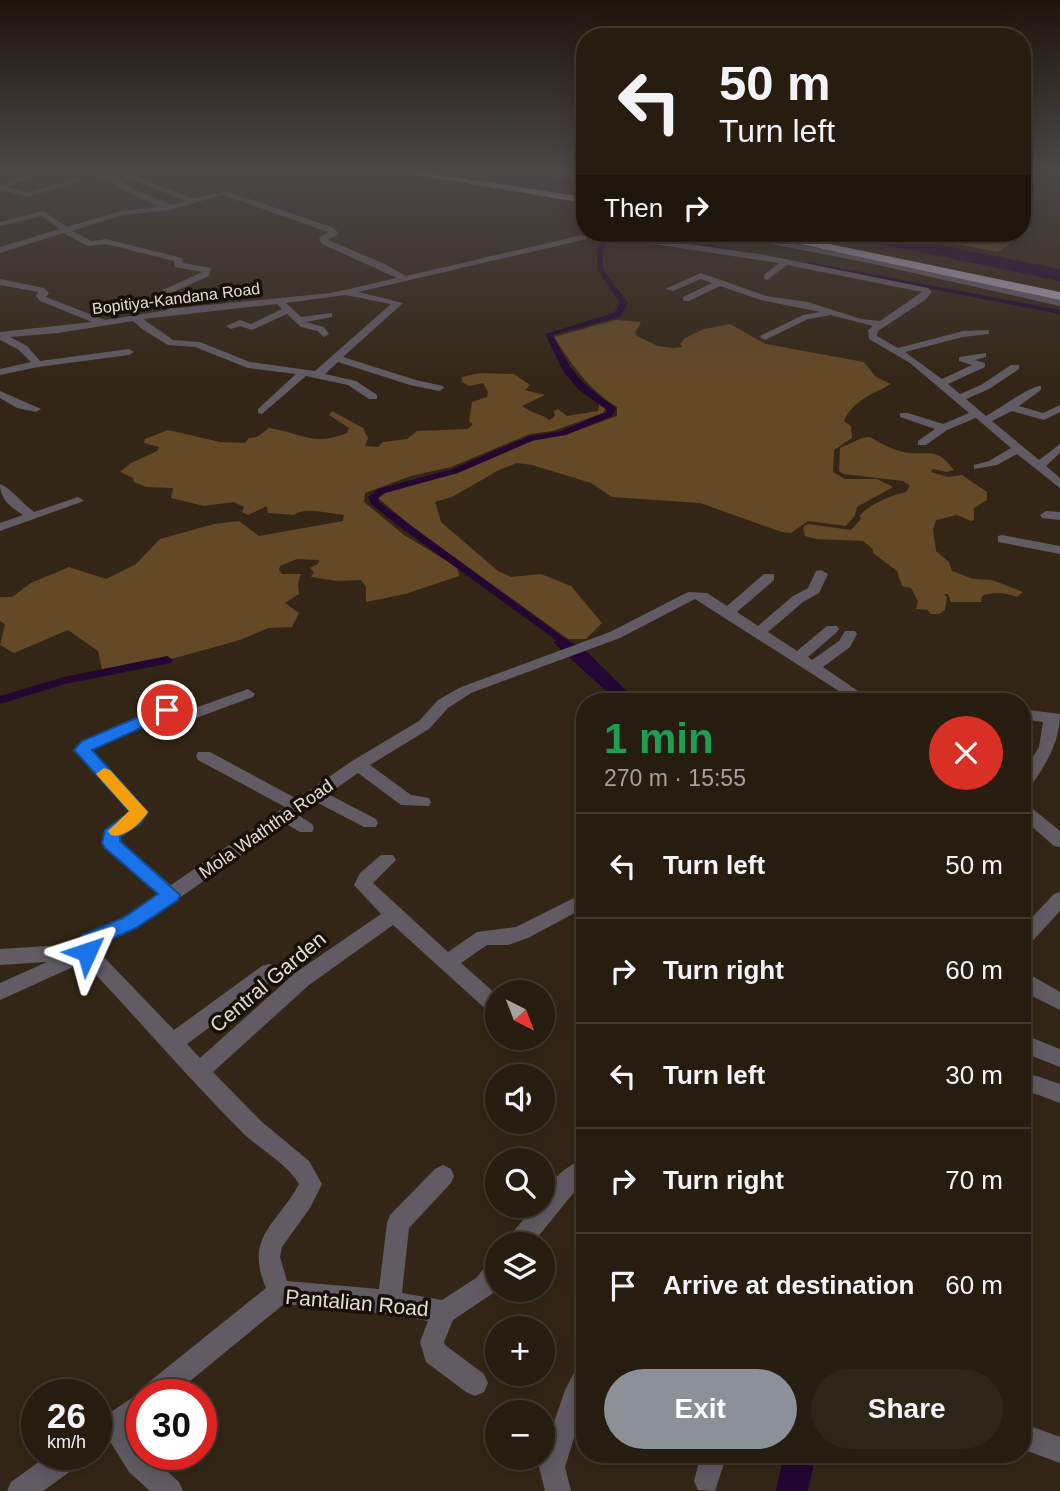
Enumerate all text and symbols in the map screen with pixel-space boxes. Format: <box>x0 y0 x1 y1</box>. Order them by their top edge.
icon: left <box>604 56 695 147</box>
text: 50 m <box>719 56 831 110</box>
text: Turn left <box>719 113 835 149</box>
icon: right <box>677 189 715 227</box>
text: Then <box>604 193 663 223</box>
street label: Bopitiya-Kandana Road <box>91 280 261 317</box>
pin <box>137 680 197 740</box>
icon: arrive <box>148 691 186 729</box>
text: 1 min <box>604 715 714 762</box>
button: close <box>929 716 1003 790</box>
text: 270 m · 15:55 <box>604 765 746 791</box>
street label: Mola Waththa Road <box>195 775 337 883</box>
icon: left <box>604 847 642 885</box>
text: Turn left <box>663 850 765 880</box>
text: 50 m <box>945 850 1003 880</box>
position arrow <box>50 915 124 989</box>
street label: Central Garden <box>205 927 330 1037</box>
icon: right <box>604 952 642 990</box>
text: Turn right <box>663 955 784 985</box>
text: 60 m <box>945 955 1003 985</box>
north arrow <box>485 980 555 1050</box>
map controls <box>485 980 555 1470</box>
icon: left <box>604 1057 642 1095</box>
text: Turn left <box>663 1060 765 1090</box>
text: 30 m <box>945 1060 1003 1090</box>
button: sound <box>485 1064 555 1134</box>
button: search <box>485 1148 555 1218</box>
icon: right <box>604 1162 642 1200</box>
text: Turn right <box>663 1165 784 1195</box>
text: 70 m <box>945 1165 1003 1195</box>
button: layers <box>485 1232 555 1302</box>
icon: arrive <box>604 1267 642 1305</box>
text: Arrive at destination <box>663 1270 914 1300</box>
text: 60 m <box>945 1270 1003 1300</box>
street label: Pantalian Road <box>285 1285 430 1320</box>
button: + <box>485 1316 555 1386</box>
button: Exit <box>604 1369 797 1449</box>
button: Share <box>811 1369 1003 1449</box>
speed limit sign: 30 <box>126 1379 217 1470</box>
text: 26 <box>47 1396 86 1435</box>
button: − <box>485 1400 555 1470</box>
text: km/h <box>47 1432 86 1452</box>

